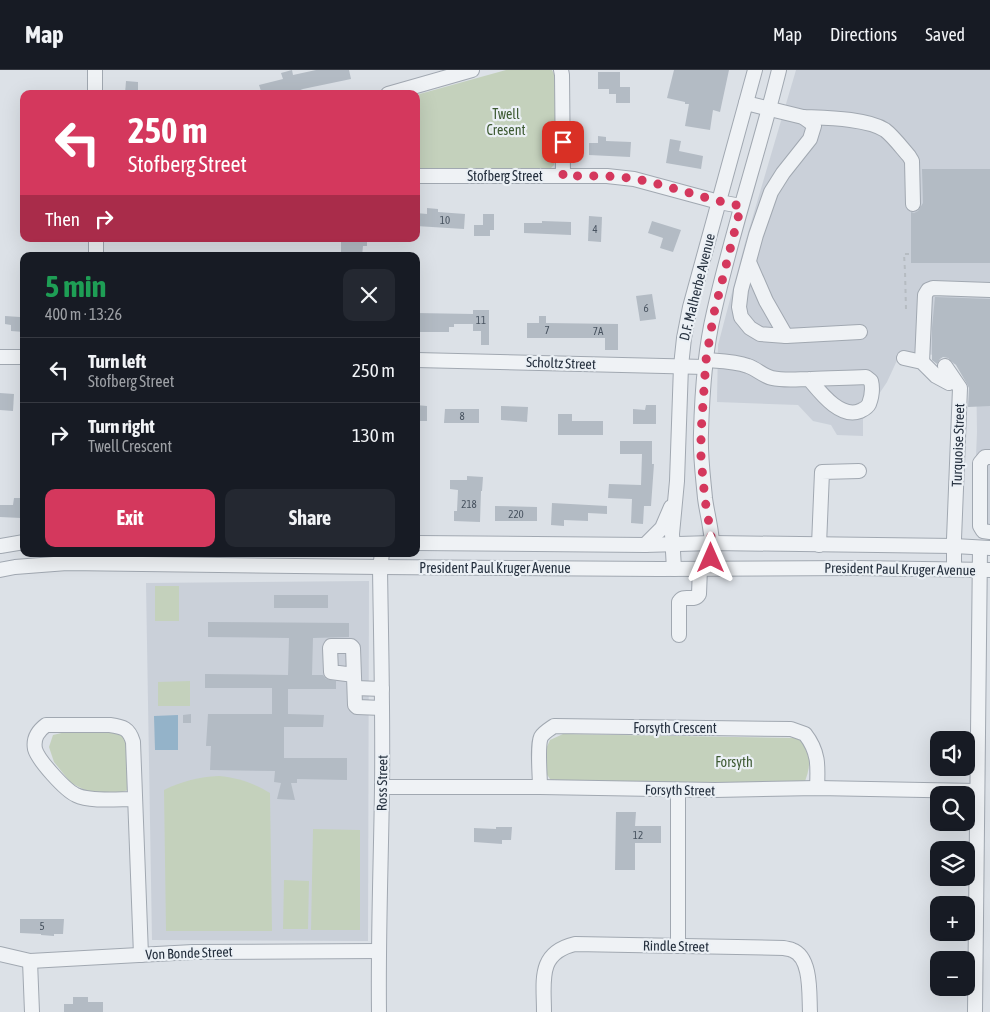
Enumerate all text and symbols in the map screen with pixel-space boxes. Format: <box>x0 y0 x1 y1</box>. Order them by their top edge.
text: Map <box>25 21 64 48</box>
text: Map <box>773 24 802 45</box>
text: Directions <box>830 24 897 45</box>
text: Saved <box>925 24 965 45</box>
park label: Twell Cresent <box>487 106 525 138</box>
icon: left <box>45 110 110 175</box>
text: 250 m <box>128 110 207 150</box>
pin <box>542 121 584 163</box>
icon: arrive <box>549 128 577 156</box>
text: Stofberg Street <box>128 151 247 177</box>
street label: Stofberg Street <box>467 168 543 184</box>
icon: right <box>90 205 118 233</box>
text: Then <box>45 208 80 230</box>
house number: 10 <box>440 214 450 226</box>
house number: 4 <box>592 223 598 235</box>
street label: D.F. Malherbe Avenue <box>676 232 718 342</box>
text: 5 min <box>45 269 106 303</box>
button: close <box>343 269 395 321</box>
house number: 6 <box>643 302 649 314</box>
text: 400 m · 13:26 <box>45 305 122 323</box>
house number: 11 <box>476 314 486 326</box>
house number: 7 <box>544 324 550 336</box>
house number: 7A <box>593 325 604 337</box>
text: Turn left <box>88 350 146 372</box>
street label: Scholtz Street <box>526 354 596 372</box>
icon: left <box>45 356 73 384</box>
text: 250 m <box>352 359 395 381</box>
text: Stofberg Street <box>88 372 174 390</box>
street label: Turquoise Street <box>949 403 967 487</box>
house number: 8 <box>459 410 465 422</box>
text: Turn right <box>88 415 155 437</box>
icon: right <box>45 421 73 449</box>
text: 130 m <box>352 424 395 446</box>
text: Twell Crescent <box>88 437 172 455</box>
button: Exit <box>45 489 215 547</box>
button: Share <box>225 489 395 547</box>
house number: 218 <box>461 498 477 510</box>
house number: 220 <box>508 508 524 520</box>
position arrow <box>684 531 736 583</box>
street label: President Paul Kruger Avenue <box>419 560 571 576</box>
street label: President Paul Kruger Avenue <box>824 560 976 578</box>
street label: Forsyth Crescent <box>633 720 717 736</box>
map controls <box>930 731 975 996</box>
button: sound <box>930 731 975 776</box>
park label: Forsyth <box>715 754 753 770</box>
street label: Ross Street <box>374 755 390 811</box>
street label: Forsyth Street <box>645 781 715 799</box>
button: search <box>930 786 975 831</box>
house number: 12 <box>633 829 643 841</box>
button: layers <box>930 841 975 886</box>
button: + <box>930 896 975 941</box>
house number: 5 <box>39 920 45 932</box>
street label: Rindle Street <box>643 937 709 955</box>
street label: Von Bonde Street <box>145 943 233 963</box>
button: − <box>930 951 975 996</box>

